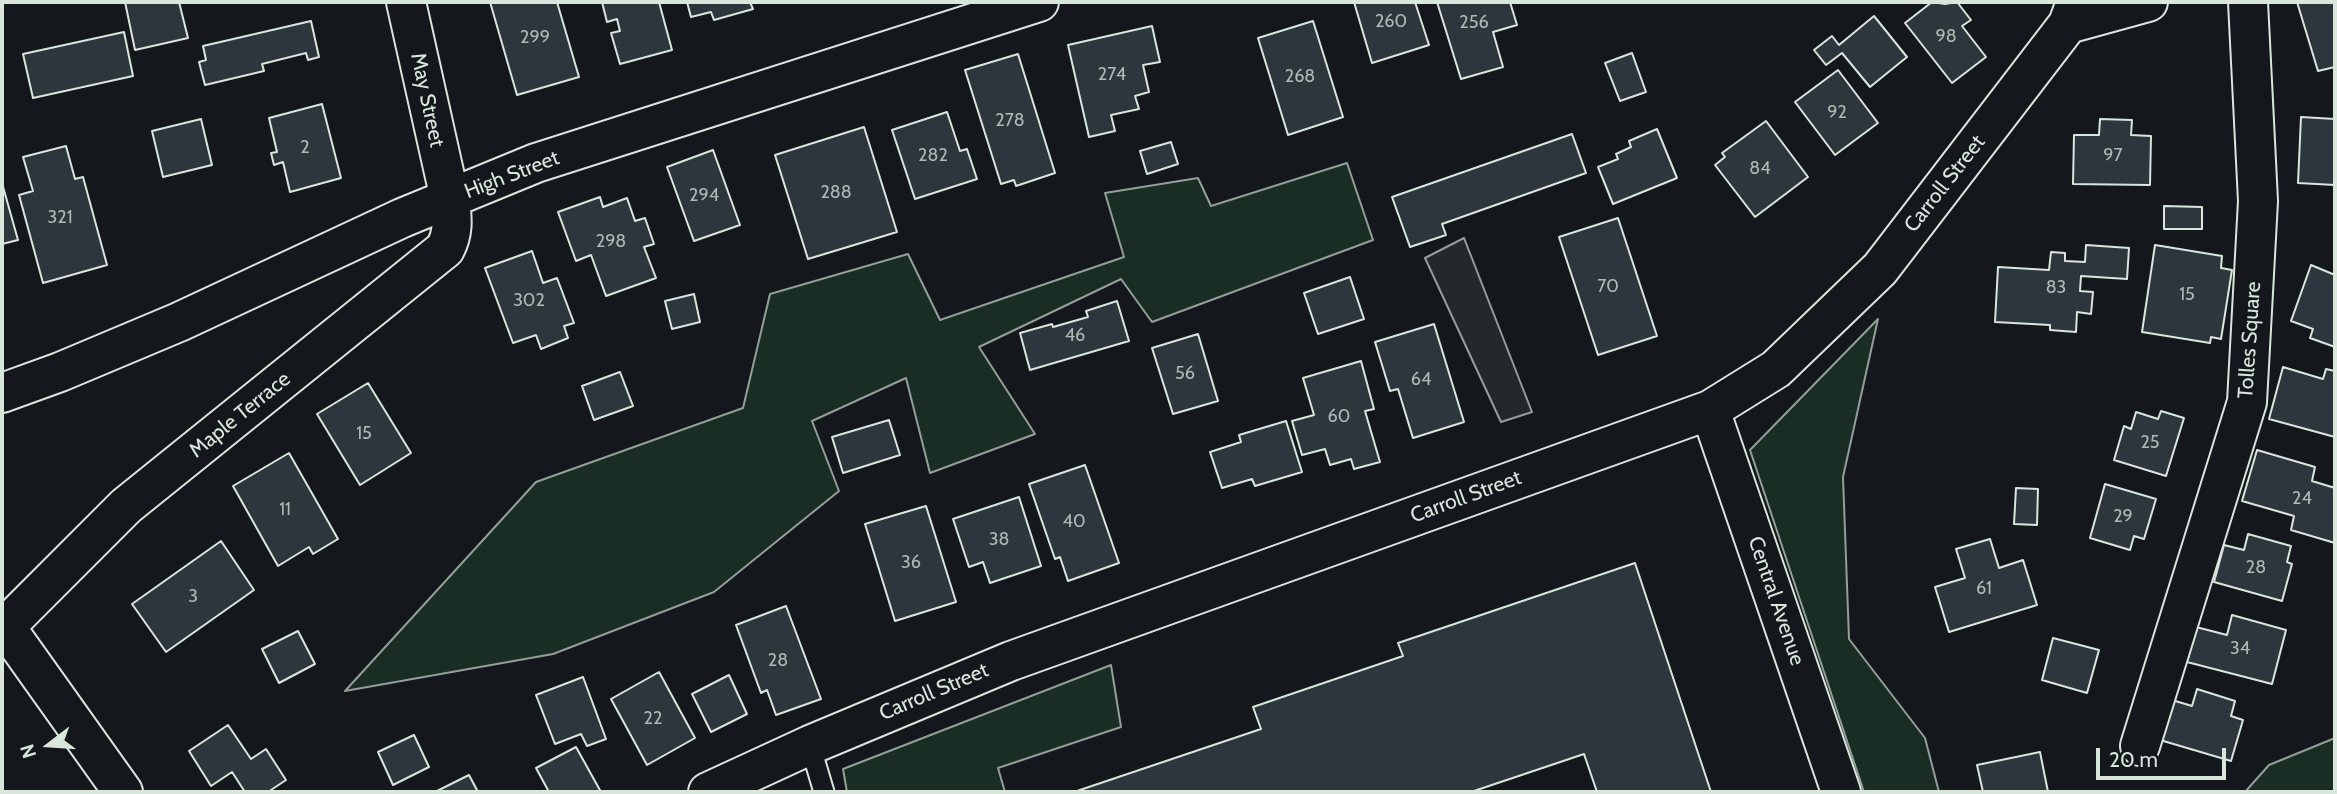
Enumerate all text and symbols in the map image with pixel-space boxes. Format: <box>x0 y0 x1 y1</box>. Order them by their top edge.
house number: 260 <box>1375 11 1407 33</box>
house number: 256 <box>1459 12 1489 34</box>
house number: 98 <box>1935 26 1957 48</box>
house number: 299 <box>520 27 550 49</box>
street label: May Street <box>405 50 449 150</box>
house number: 274 <box>1098 64 1126 86</box>
house number: 268 <box>1285 66 1315 88</box>
house number: 92 <box>1827 102 1847 124</box>
house number: 278 <box>995 110 1025 132</box>
street label: Carroll Street <box>1899 130 1991 238</box>
house number: 2 <box>300 137 310 159</box>
street label: High Street <box>461 145 563 205</box>
house number: 282 <box>918 145 948 167</box>
house number: 97 <box>2103 145 2123 167</box>
house number: 84 <box>1749 158 1771 180</box>
house number: 288 <box>820 182 852 204</box>
house number: 294 <box>689 185 719 207</box>
house number: 321 <box>47 207 73 229</box>
house number: 298 <box>596 231 626 253</box>
house number: 70 <box>1597 276 1619 298</box>
house number: 83 <box>2046 277 2066 299</box>
street label: Tolles Square <box>2233 281 2267 399</box>
house number: 15 <box>2179 284 2195 306</box>
house number: 302 <box>513 290 545 312</box>
house number: 46 <box>1065 325 1085 347</box>
house number: 56 <box>1175 363 1195 385</box>
street label: Maple Terrace <box>184 367 296 463</box>
house number: 64 <box>1411 369 1431 391</box>
house number: 60 <box>1328 406 1350 428</box>
house number: 15 <box>356 423 372 445</box>
house number: 25 <box>2140 432 2160 454</box>
street label: Carroll Street <box>1407 465 1525 529</box>
house number: 24 <box>2292 488 2312 510</box>
house number: 11 <box>279 499 291 521</box>
house number: 29 <box>2113 506 2133 528</box>
house number: 40 <box>1063 511 1085 533</box>
house number: 38 <box>989 529 1009 551</box>
street label: Central Avenue <box>1742 533 1810 669</box>
house number: 36 <box>901 552 921 574</box>
house number: 28 <box>2246 557 2266 579</box>
house number: 61 <box>1976 578 1992 600</box>
house number: 3 <box>188 586 198 608</box>
house number: 34 <box>2230 638 2250 660</box>
house number: 28 <box>768 650 788 672</box>
street label: Carroll Street <box>876 658 992 726</box>
house number: 22 <box>644 708 662 730</box>
north arrow <box>14 710 84 780</box>
scale bar <box>2099 734 2228 778</box>
text: N <box>15 741 41 761</box>
text: 20 m <box>2109 747 2158 772</box>

